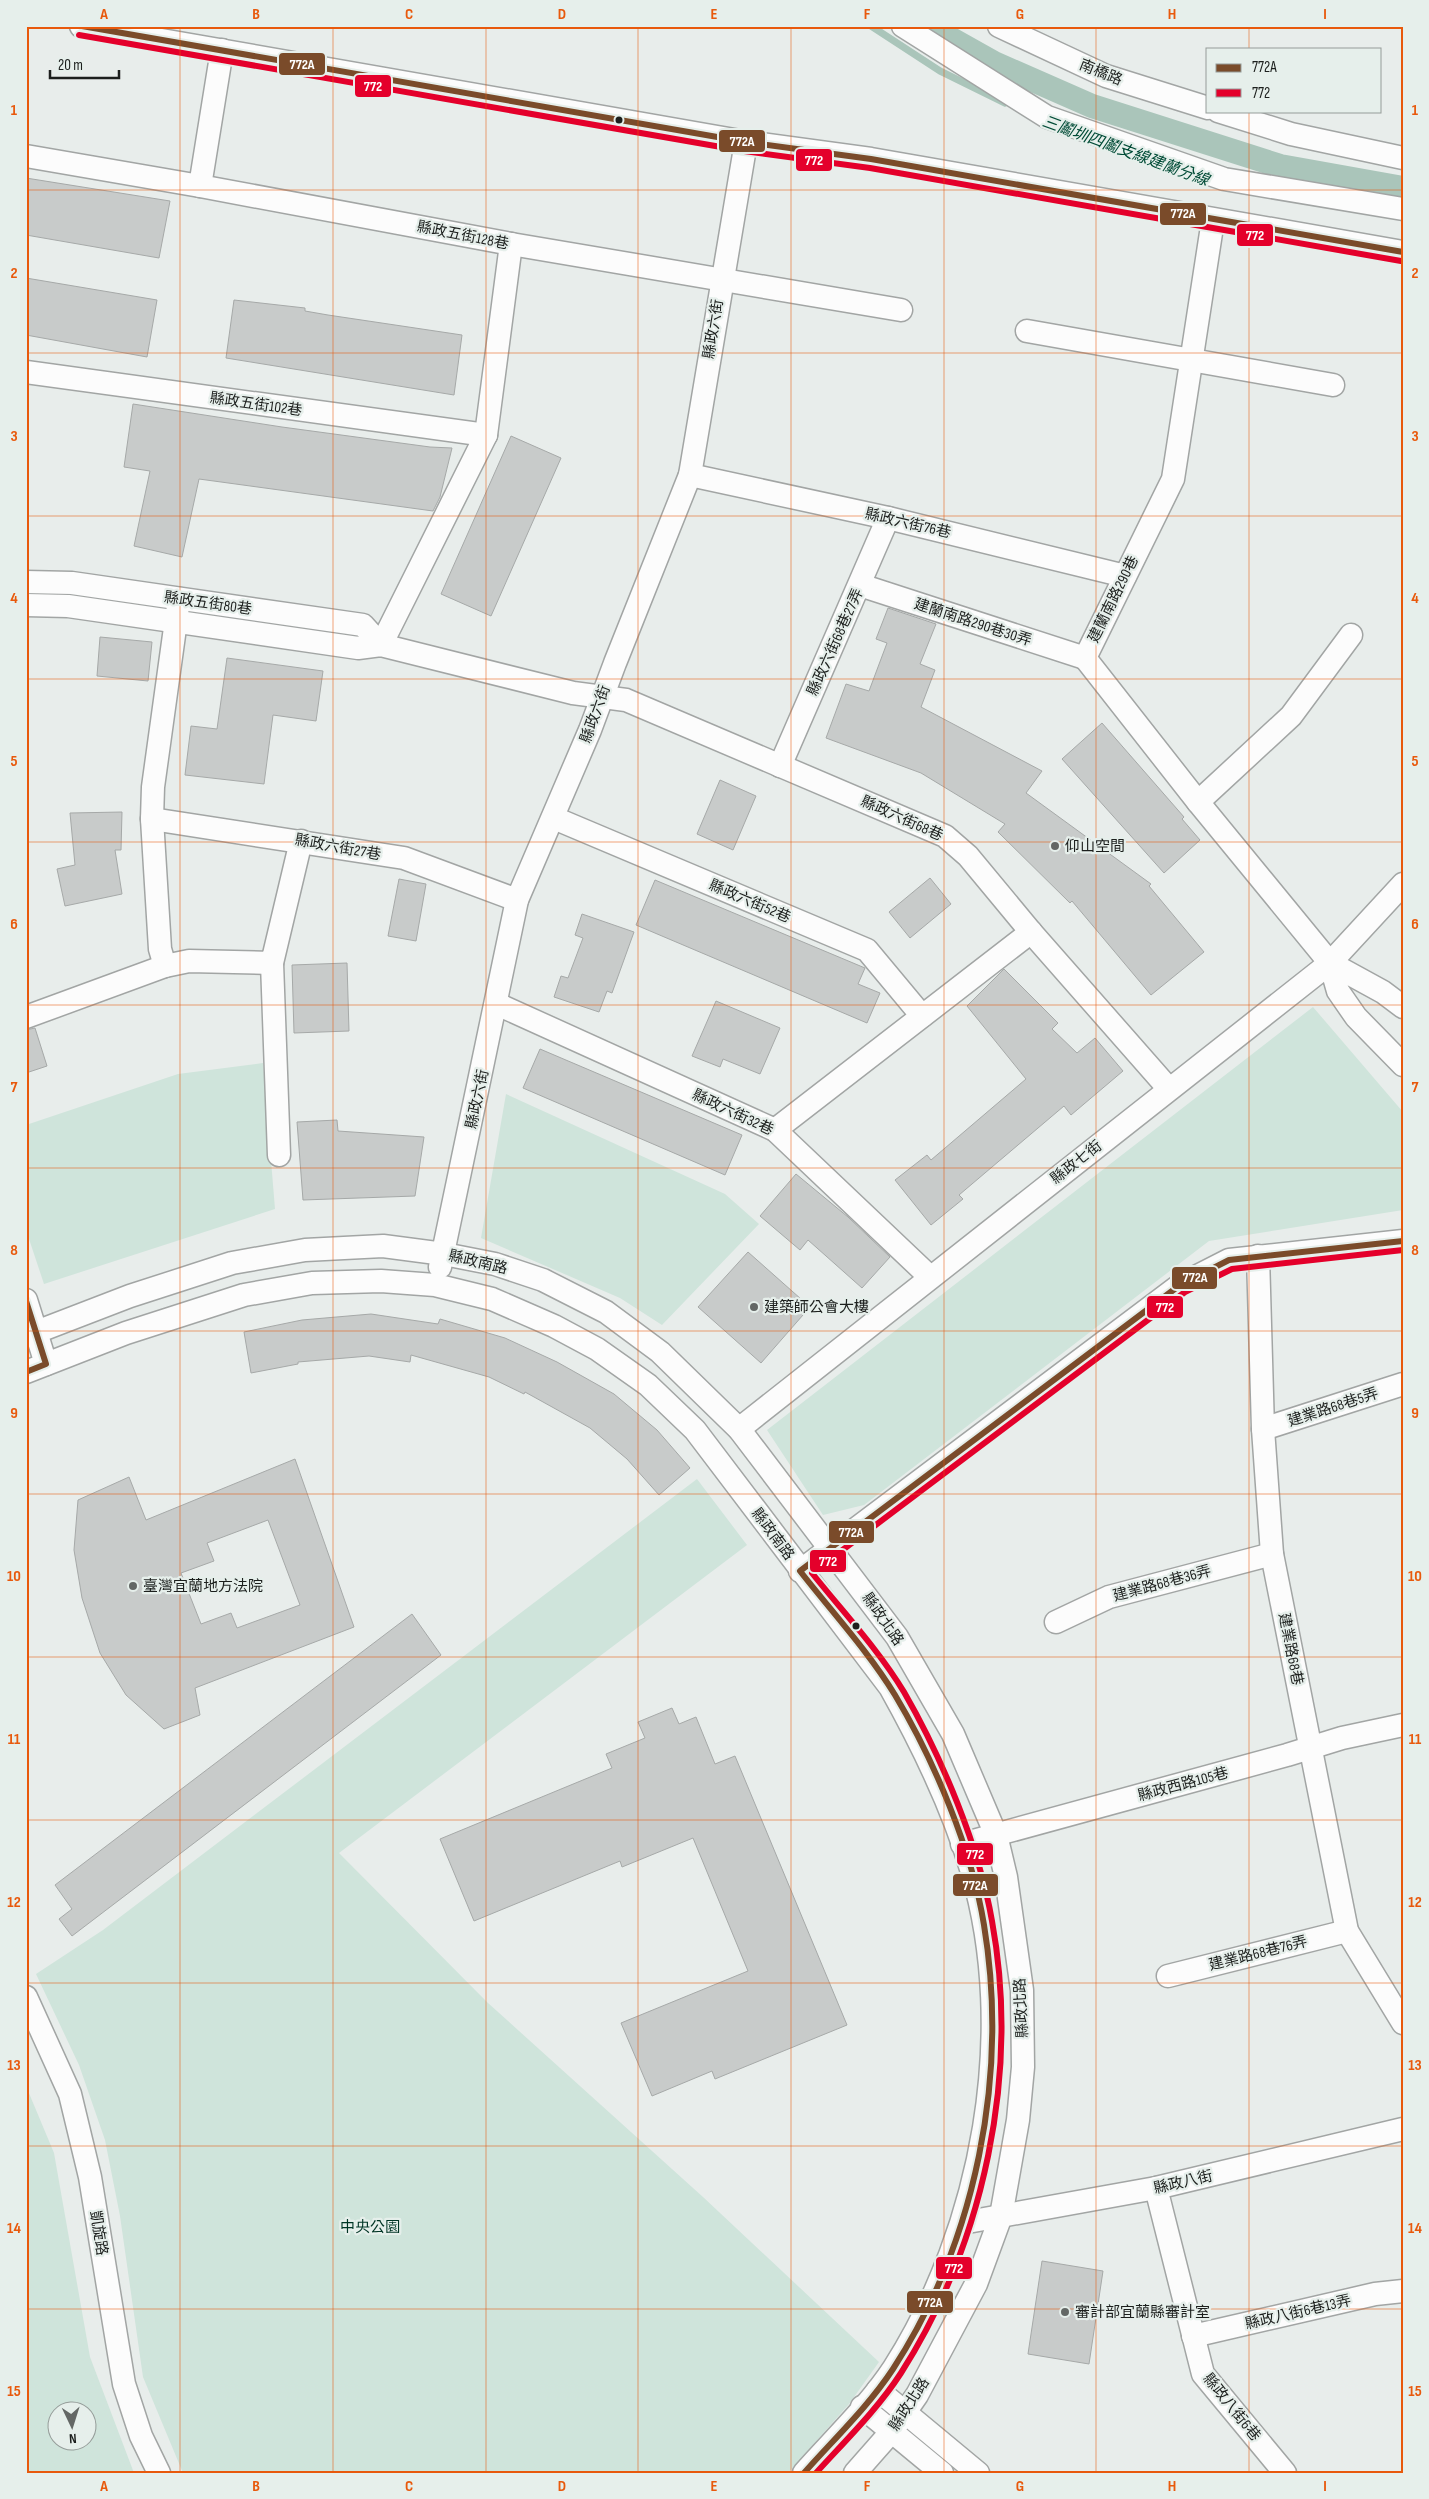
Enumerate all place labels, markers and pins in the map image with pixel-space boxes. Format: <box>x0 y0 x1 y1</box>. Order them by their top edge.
unlabelled marker <box>614 115 624 125</box>
place label: 仰山空間 <box>1065 837 1125 856</box>
marker: 仰山空間 <box>1049 840 1061 852</box>
place label: 建築師公會大樓 <box>764 1298 869 1317</box>
marker: 建築師公會大樓 <box>748 1301 760 1313</box>
place label: 臺灣宜蘭地方法院 <box>143 1577 263 1596</box>
marker: 臺灣宜蘭地方法院 <box>127 1580 139 1592</box>
unlabelled marker <box>851 1621 861 1631</box>
place label: 審計部宜蘭縣審計室 <box>1075 2303 1210 2322</box>
marker: 審計部宜蘭縣審計室 <box>1059 2306 1071 2318</box>

